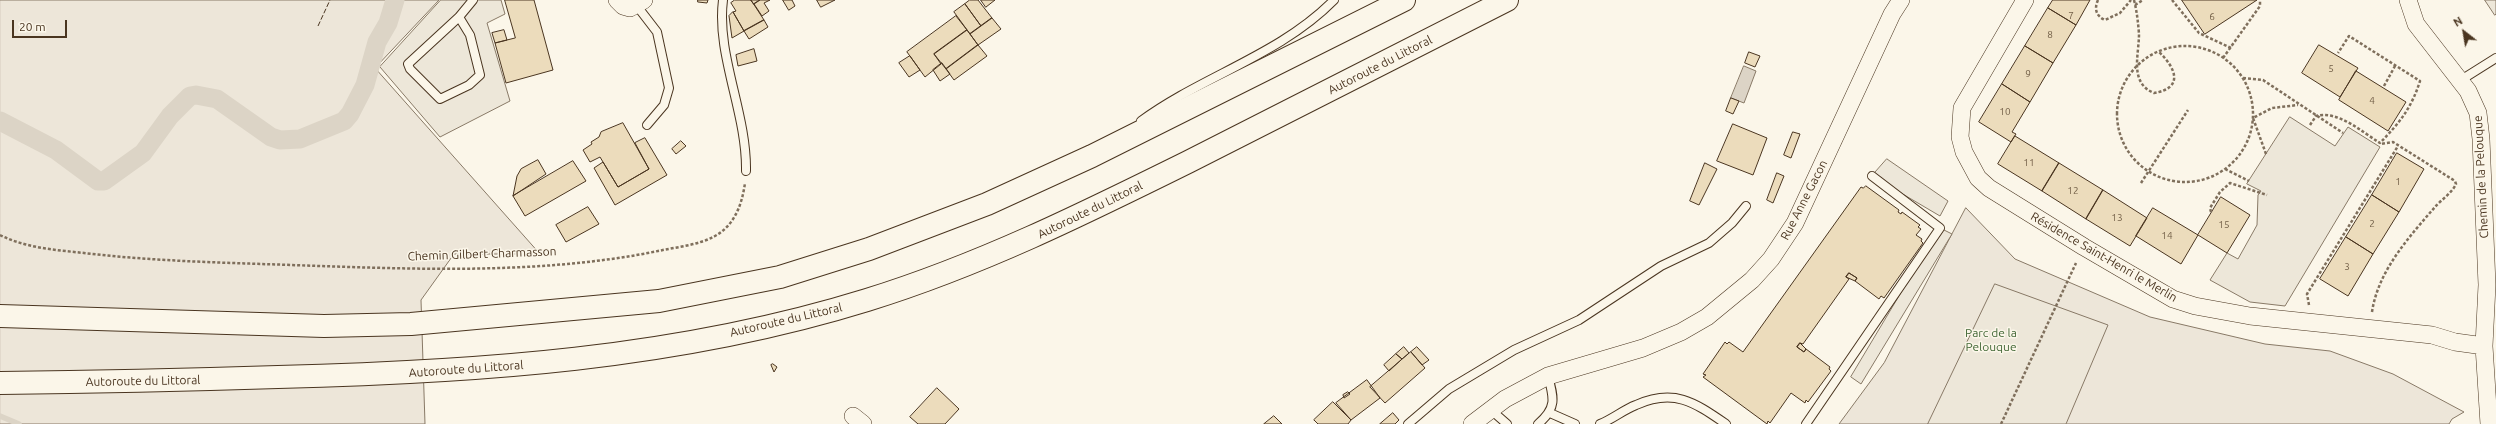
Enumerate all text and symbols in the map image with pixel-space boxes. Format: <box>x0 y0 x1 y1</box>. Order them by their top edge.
house number: 7 <box>2068 10 2074 22</box>
house number: 6 <box>2209 11 2215 23</box>
scale bar <box>14 12 69 38</box>
north arrow <box>2444 12 2484 52</box>
text: N <box>2451 14 2464 29</box>
text: 20 m <box>19 20 46 33</box>
house number: 8 <box>2047 29 2053 41</box>
street label: Autoroute du Littoral <box>1326 33 1434 97</box>
house number: 5 <box>2328 63 2334 75</box>
house number: 9 <box>2025 68 2031 80</box>
house number: 4 <box>2369 95 2375 107</box>
house number: 10 <box>1999 106 2011 118</box>
street label: Chemin de la Pelouque <box>2471 115 2491 239</box>
street label: Rue Anne Gacon <box>1778 157 1830 243</box>
house number: 11 <box>2023 157 2035 169</box>
house number: 1 <box>2395 176 2401 188</box>
street label: Autoroute du Littoral <box>1035 178 1145 242</box>
house number: 12 <box>2067 185 2079 197</box>
street label: Résidence Saint-Henri le Merlin <box>2028 209 2180 305</box>
house number: 13 <box>2111 212 2123 224</box>
house number: 2 <box>2369 218 2375 230</box>
house number: 15 <box>2218 219 2230 231</box>
house number: 14 <box>2161 230 2173 242</box>
street label: Chemin Gilbert Charmasson <box>407 244 557 264</box>
house number: 3 <box>2344 261 2350 273</box>
street label: Autoroute du Littoral <box>728 300 844 340</box>
park label: Parc de la Pelouque <box>1965 326 2017 354</box>
street label: Autoroute du Littoral <box>408 358 524 380</box>
street label: Autoroute du Littoral <box>86 373 200 389</box>

